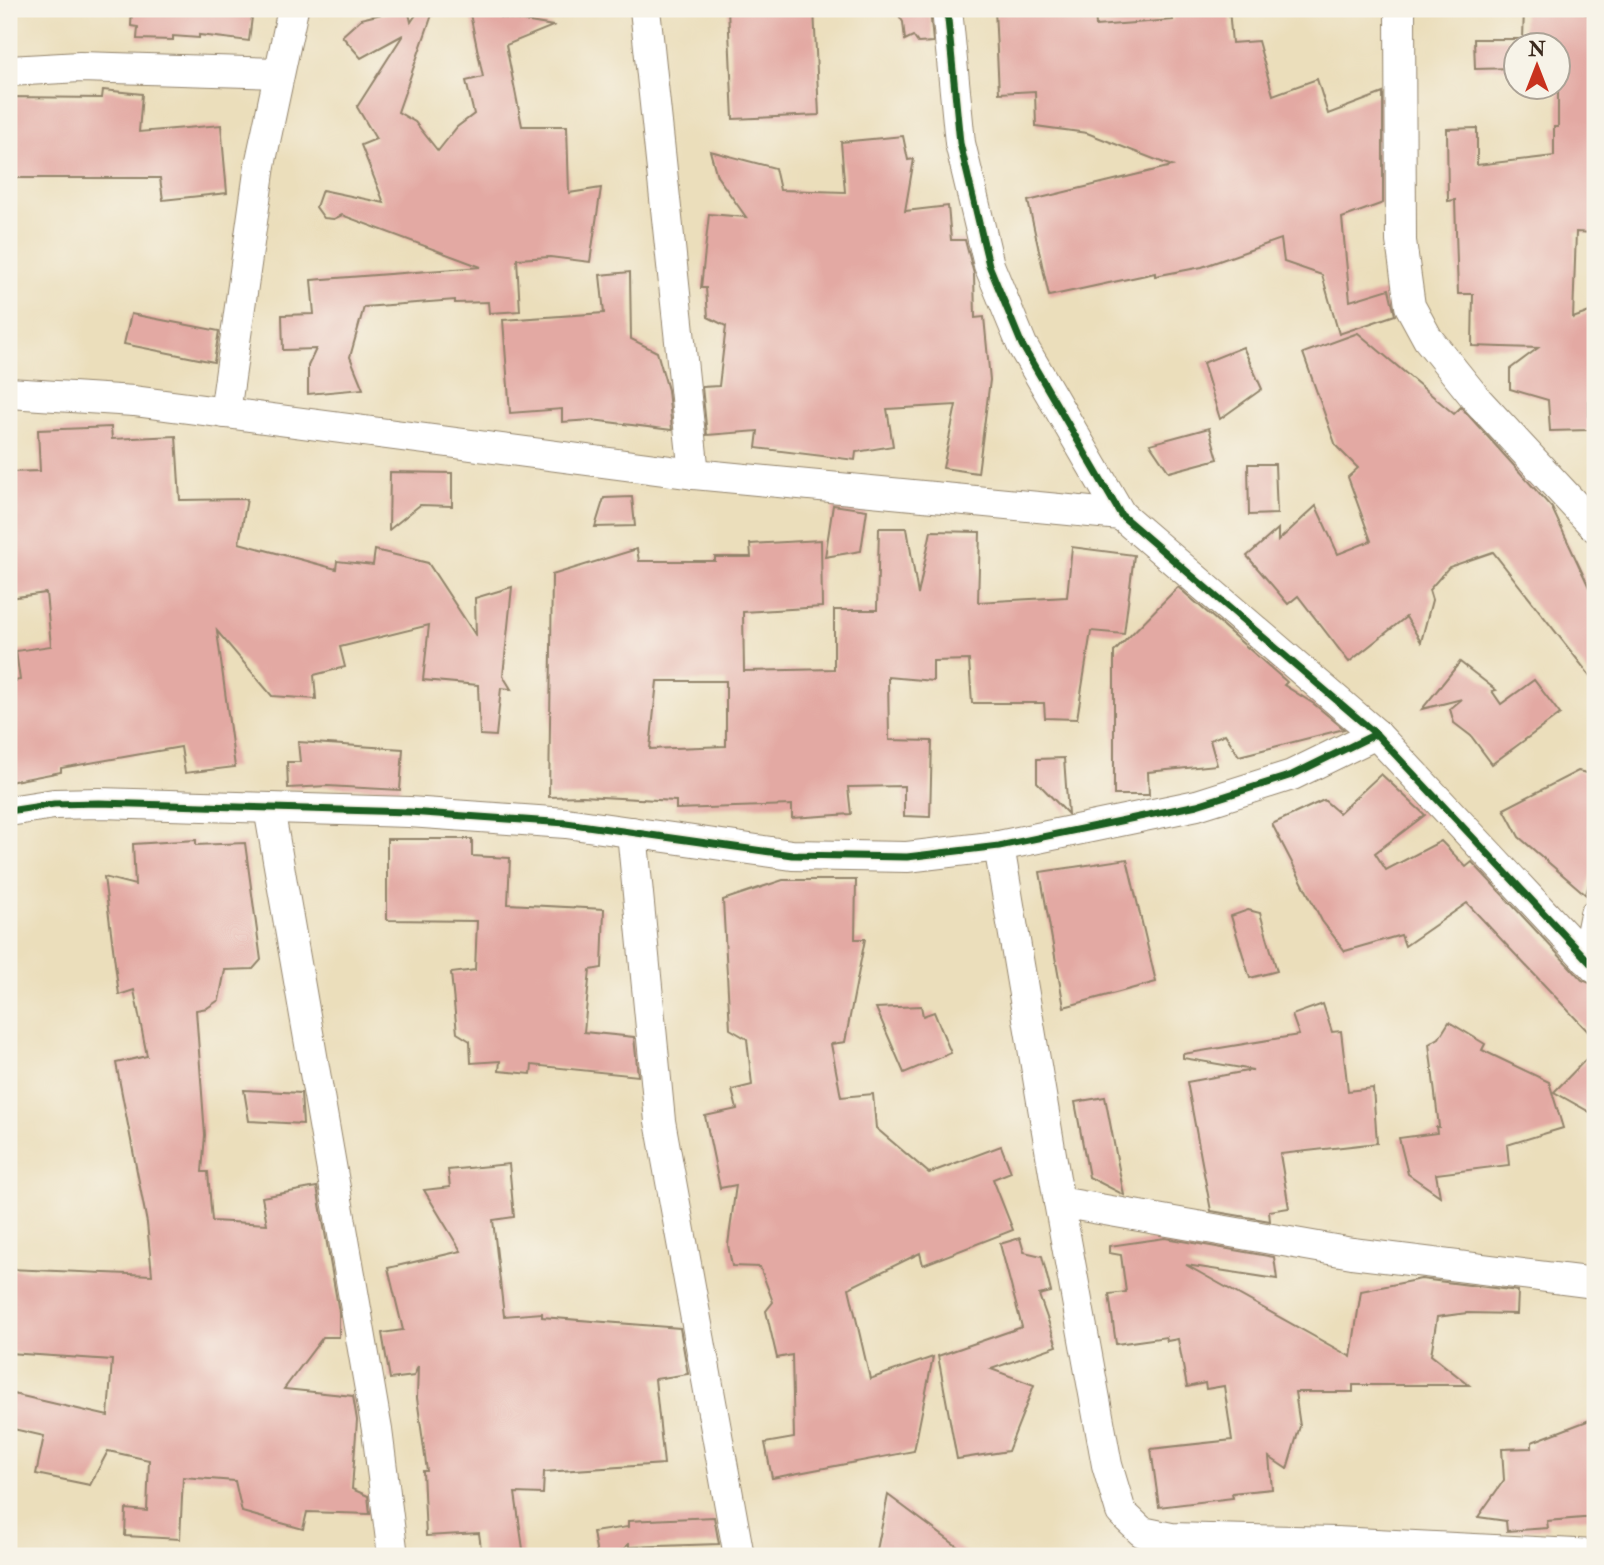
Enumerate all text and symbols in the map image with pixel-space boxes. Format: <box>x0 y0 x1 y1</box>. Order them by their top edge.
north arrow <box>1502 32 1572 102</box>
text: N <box>1527 38 1546 62</box>

